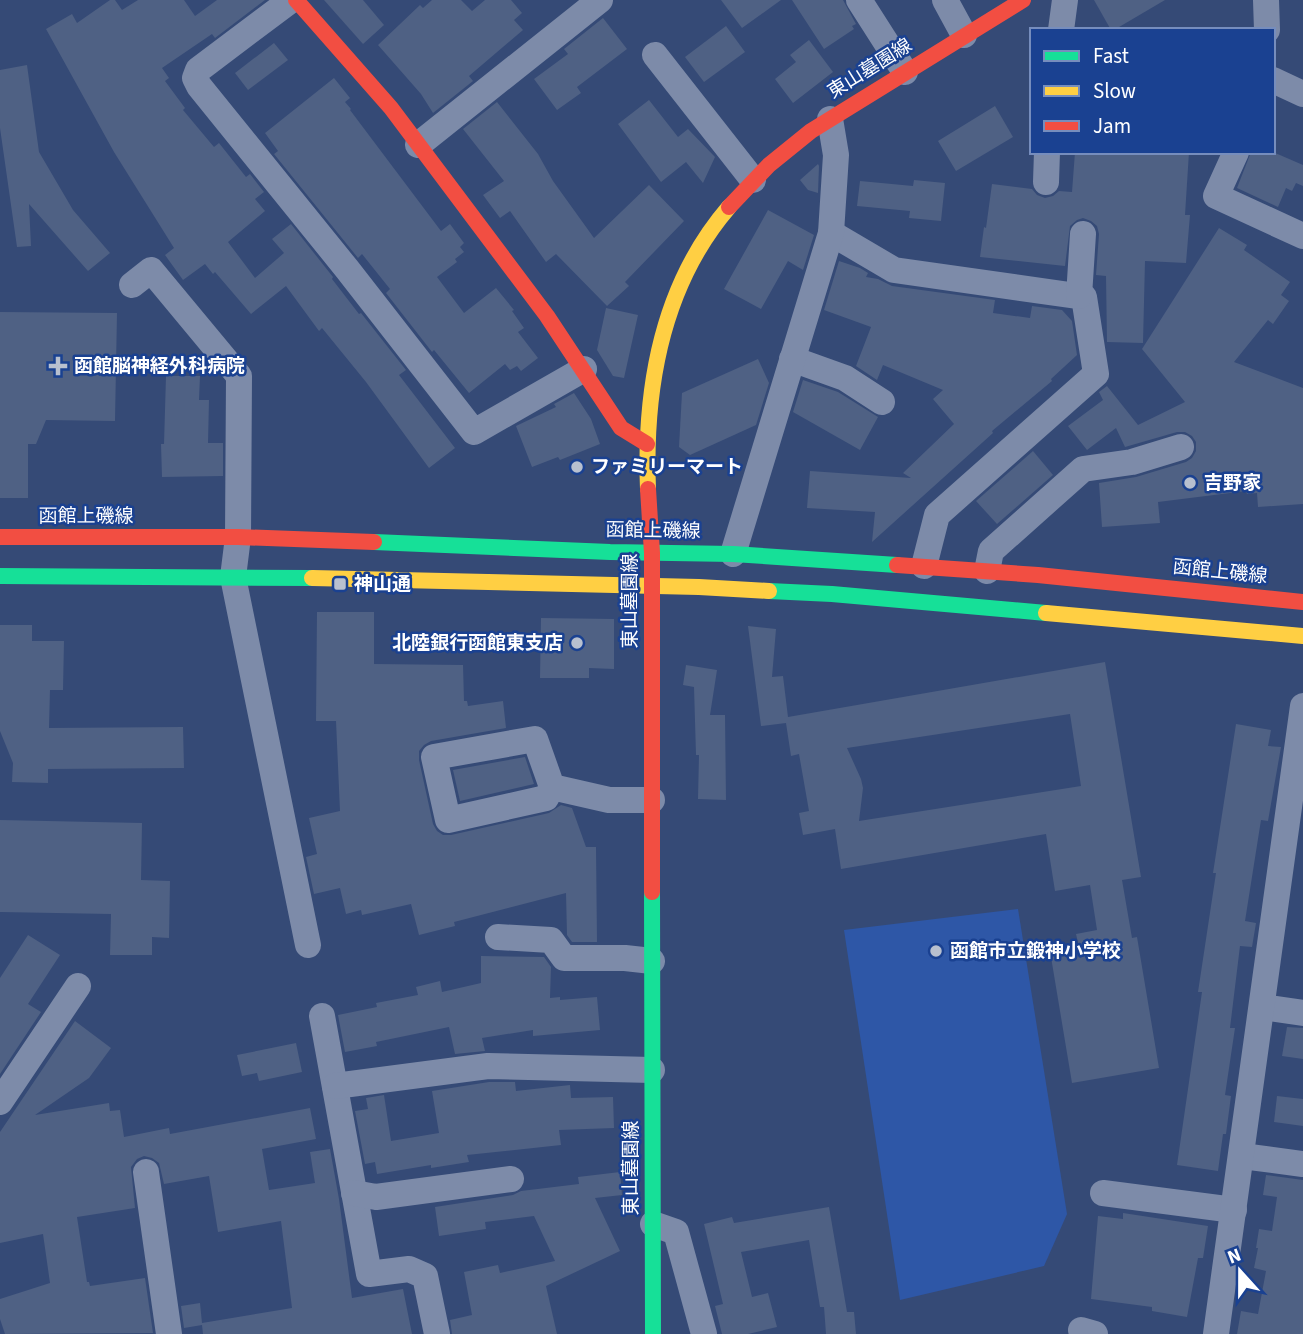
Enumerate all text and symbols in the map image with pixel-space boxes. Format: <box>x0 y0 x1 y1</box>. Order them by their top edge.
legend <box>1030 28 1275 154</box>
street label: 東山墓園線 <box>823 32 917 106</box>
text: Fast <box>1093 41 1129 71</box>
text: Slow <box>1093 76 1136 106</box>
text: Jam <box>1093 111 1131 141</box>
place label: 函館脳神経外科病院 <box>74 353 245 380</box>
marker: 函館脳神経外科病院 <box>48 356 68 376</box>
place label: ファミリーマート <box>591 454 743 481</box>
marker: ファミリーマート <box>569 459 585 475</box>
place label: 吉野家 <box>1204 470 1261 497</box>
marker: 吉野家 <box>1182 475 1198 491</box>
street label: 函館上磯線 <box>38 503 134 530</box>
street label: 函館上磯線 <box>605 517 701 545</box>
street label: 東山墓園線 <box>617 553 644 649</box>
street label: 函館上磯線 <box>1171 554 1269 590</box>
place label: 神山通 <box>354 571 411 598</box>
marker: 神山通 <box>332 576 348 592</box>
place label: 北陸銀行函館東支店 <box>392 630 563 657</box>
marker: 北陸銀行函館東支店 <box>569 635 585 651</box>
place label: 函館市立鍛神小学校 <box>950 938 1121 965</box>
marker: 函館市立鍛神小学校 <box>928 943 944 959</box>
street label: 東山墓園線 <box>618 1120 645 1216</box>
north arrow <box>1205 1236 1275 1306</box>
text: N <box>1224 1242 1245 1271</box>

